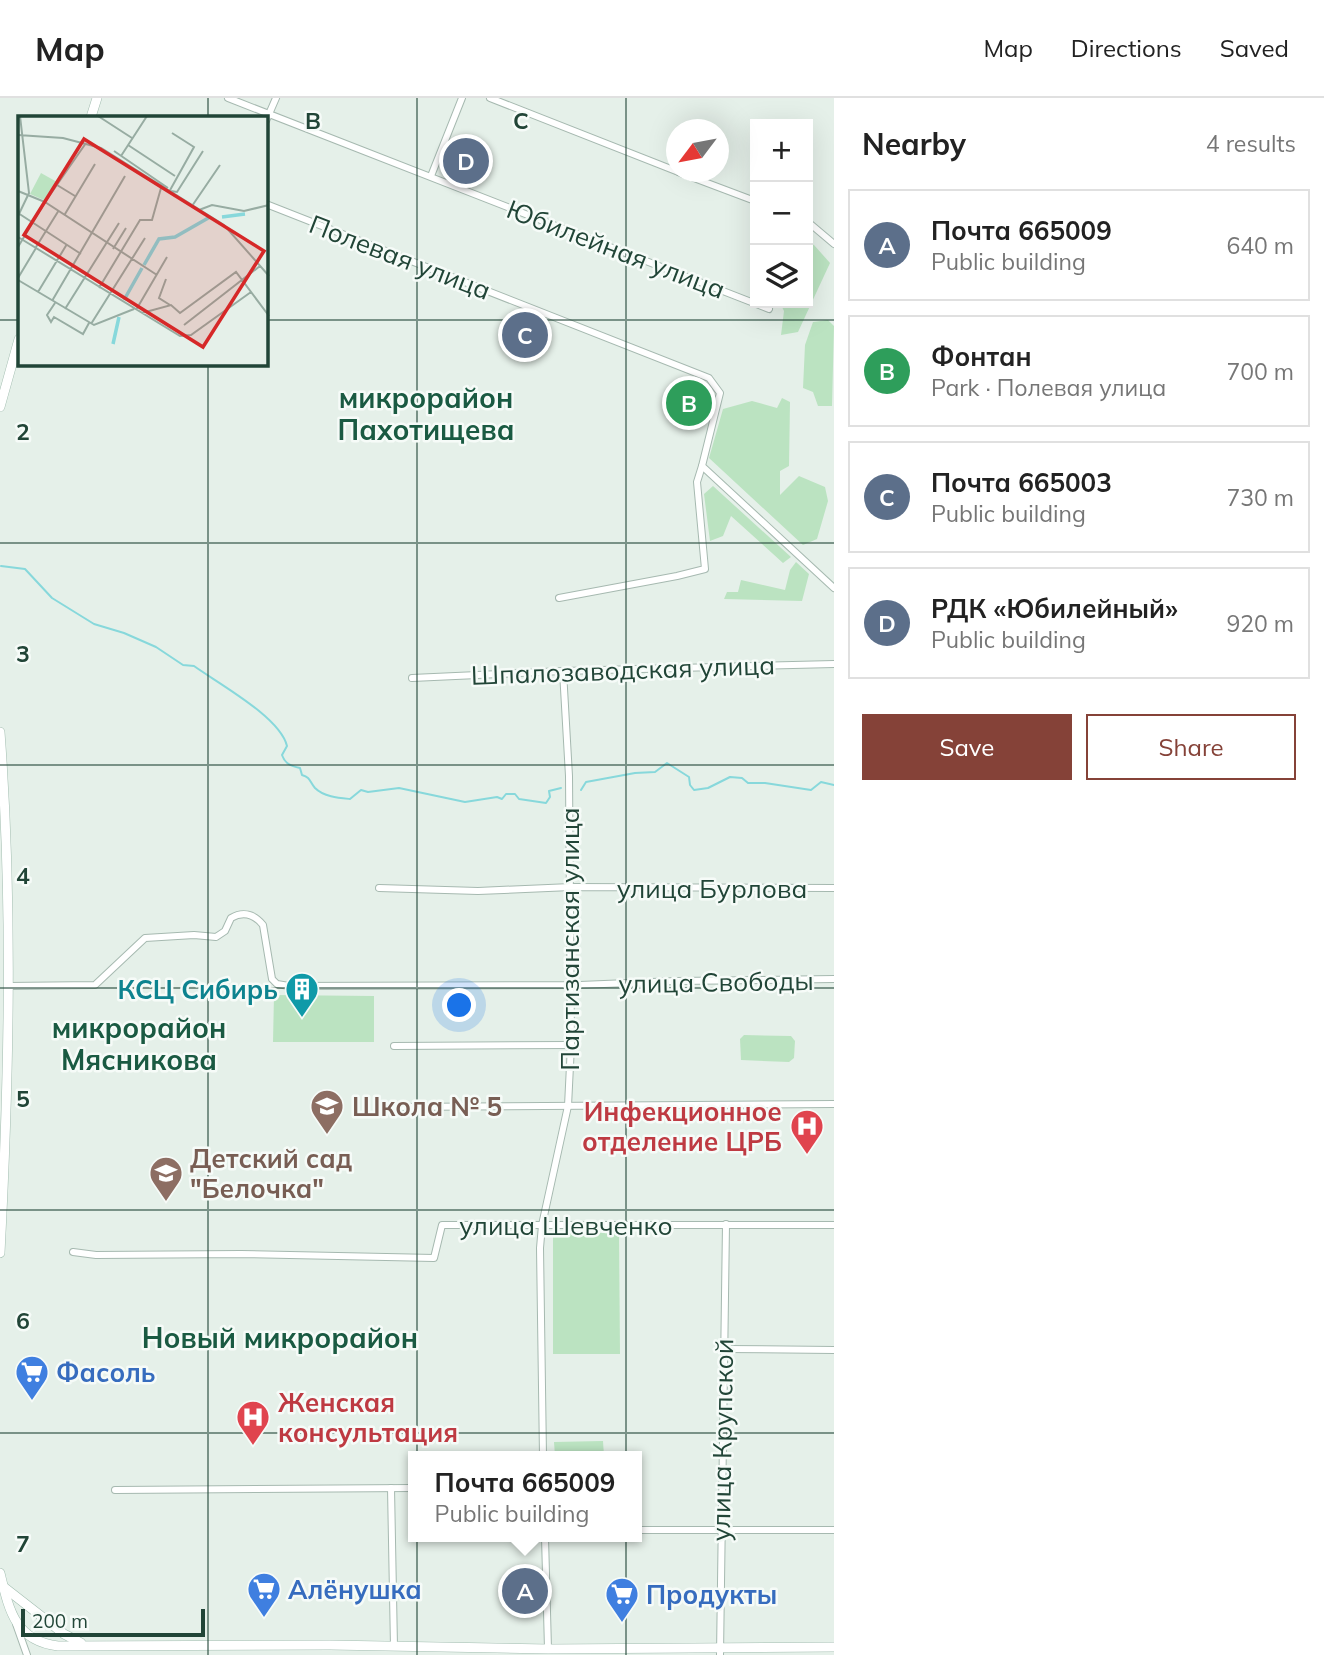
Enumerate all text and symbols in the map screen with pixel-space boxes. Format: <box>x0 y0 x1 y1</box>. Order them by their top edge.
text: Map <box>35 28 105 69</box>
text: Map <box>983 33 1033 63</box>
text: Directions <box>1071 33 1182 63</box>
text: Saved <box>1220 33 1289 63</box>
text: B <box>305 106 321 135</box>
text: C <box>513 106 529 135</box>
inset map <box>18 116 268 366</box>
north arrow <box>666 119 729 182</box>
map controls <box>750 119 813 308</box>
button: + <box>750 119 813 182</box>
text: Nearby <box>862 125 966 163</box>
text: 4 results <box>1206 129 1296 158</box>
pin: D <box>443 135 489 187</box>
button: − <box>750 182 813 245</box>
street label: Юбилейная улица <box>502 192 730 306</box>
street label: Полевая улица <box>305 207 495 307</box>
text: Почта 665009 <box>931 214 1112 247</box>
text: A <box>878 231 896 260</box>
text: 640 m <box>1226 231 1294 260</box>
button: layers <box>750 245 813 308</box>
text: Public building <box>931 247 1086 276</box>
pin: C <box>502 309 548 361</box>
text: Фонтан <box>931 340 1032 373</box>
text: B <box>879 357 895 386</box>
text: 700 m <box>1226 357 1294 386</box>
text: Park · Полевая улица <box>931 373 1166 402</box>
pin: B <box>666 377 712 429</box>
district label: микрорайон Пахотищева <box>338 380 514 447</box>
text: 2 <box>16 417 30 446</box>
text: Почта 665003 <box>931 466 1112 499</box>
text: C <box>879 483 895 512</box>
text: 730 m <box>1226 483 1294 512</box>
text: Public building <box>931 499 1086 528</box>
text: РДК «Юбилейный» <box>931 592 1178 625</box>
text: D <box>878 609 896 638</box>
text: 920 m <box>1226 609 1294 638</box>
text: Public building <box>931 625 1086 654</box>
text: 3 <box>16 639 30 668</box>
street label: Шпалозаводская улица <box>470 648 776 692</box>
button: Save <box>862 714 1072 780</box>
button: Share <box>1086 714 1296 780</box>
street label: Партизанская улица <box>553 807 586 1071</box>
text: 4 <box>16 861 30 890</box>
street label: улица Бурлова <box>617 872 807 905</box>
street label: улица Свободы <box>618 964 814 1000</box>
building icon: КСЦ Сибирь <box>283 970 321 1019</box>
place label: КСЦ Сибирь <box>117 973 278 1006</box>
your location <box>442 988 476 1022</box>
district label: микрорайон Мясникова <box>52 1010 226 1077</box>
text: 5 <box>16 1084 30 1113</box>
school or university icon: Школа № 5 <box>308 1087 346 1136</box>
place label: Школа № 5 <box>352 1090 502 1123</box>
place label: Инфекционное отделение ЦРБ <box>582 1095 782 1158</box>
hospital icon: Инфекционное отделение ЦРБ <box>788 1107 826 1156</box>
place label: Детский сад "Белочка" <box>190 1142 352 1205</box>
school or university icon: Детский сад "Белочка" <box>147 1154 185 1203</box>
street label: улица Шевченко <box>459 1209 673 1242</box>
text: 6 <box>16 1306 30 1335</box>
district label: Новый микрорайон <box>142 1320 418 1355</box>
street label: улица Крупской <box>704 1338 740 1542</box>
supermarket icon: Фасоль <box>13 1353 51 1402</box>
place label: Фасоль <box>56 1356 156 1389</box>
place label: Женская консультация <box>278 1386 458 1449</box>
hospital icon: Женская консультация <box>234 1398 272 1447</box>
popup <box>408 1451 642 1542</box>
text: Почта 665009 <box>435 1466 615 1499</box>
text: Public building <box>435 1499 589 1528</box>
text: 7 <box>16 1529 30 1558</box>
pin: A <box>502 1565 548 1617</box>
supermarket icon: Алёнушка <box>245 1570 283 1619</box>
place label: Алёнушка <box>288 1573 422 1606</box>
supermarket icon: Продукты <box>603 1575 641 1624</box>
place label: Продукты <box>646 1578 777 1611</box>
scale bar <box>21 1606 205 1638</box>
text: 200 m <box>32 1609 88 1633</box>

